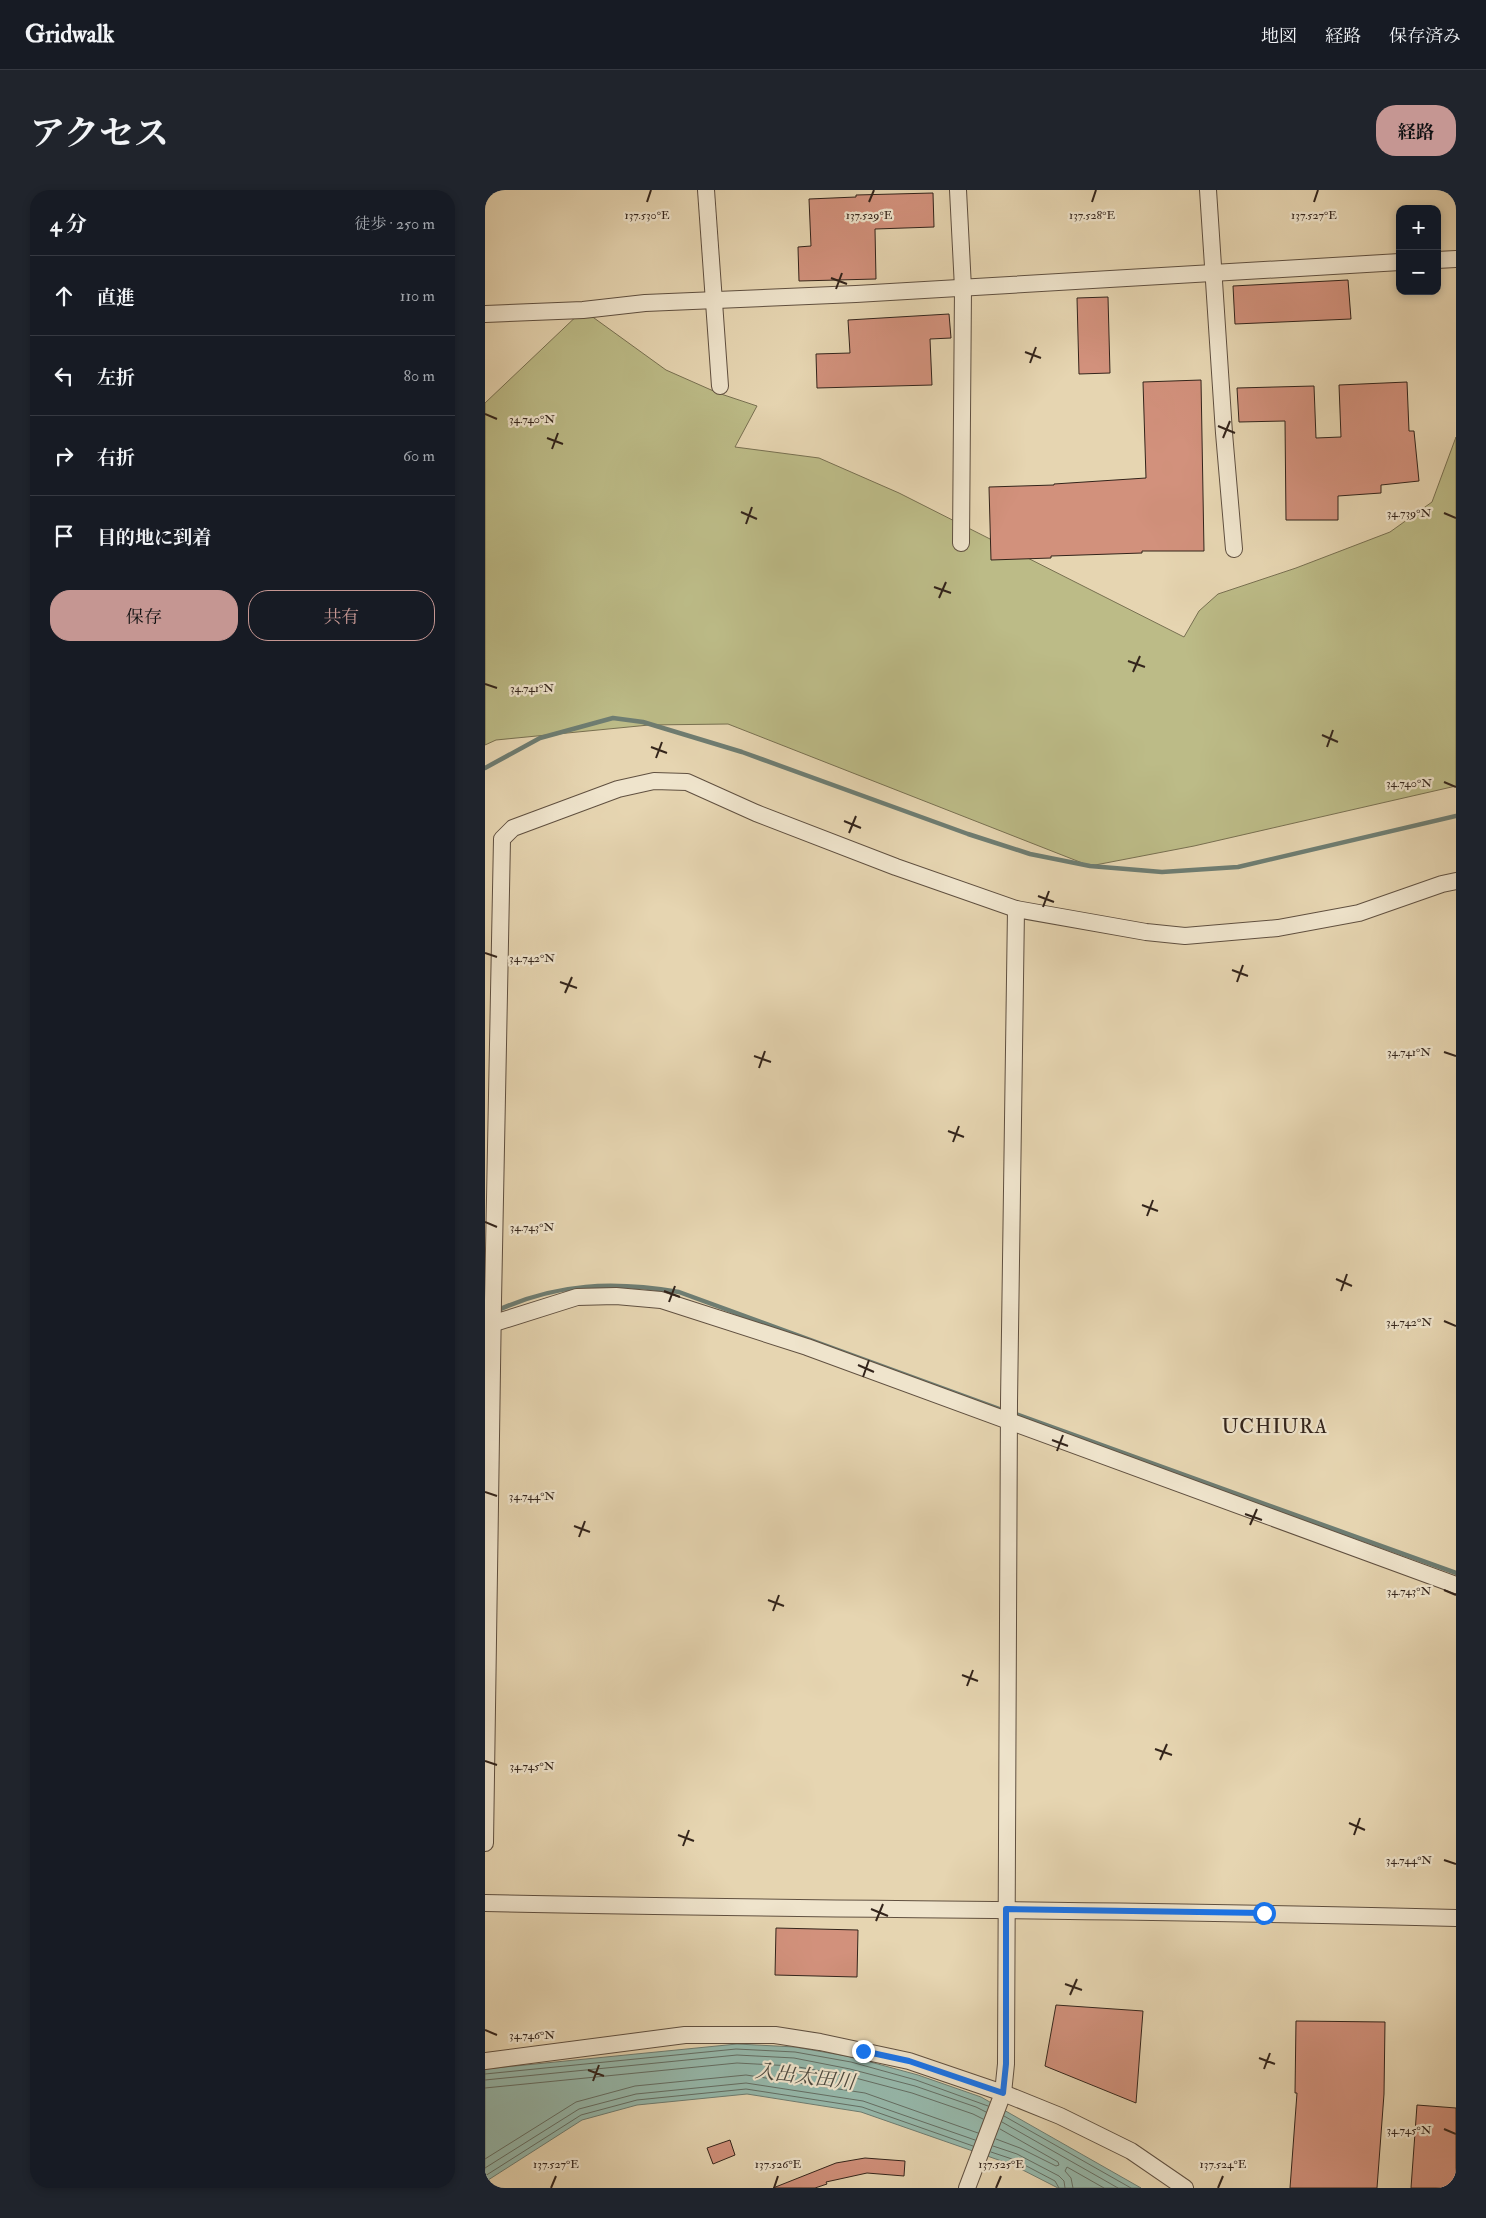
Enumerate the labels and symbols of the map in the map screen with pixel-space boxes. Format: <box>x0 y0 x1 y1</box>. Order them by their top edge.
text: 137.530°E <box>624 208 670 223</box>
text: 137.529°E <box>846 208 893 223</box>
text: 137.528°E <box>1069 208 1115 223</box>
text: 137.527°E <box>1291 208 1337 223</box>
text: 34.740°N <box>509 412 555 427</box>
text: 34.739°N <box>1387 506 1431 521</box>
text: 34.741°N <box>510 681 554 696</box>
text: 34.740°N <box>1386 776 1432 791</box>
text: 34.742°N <box>509 951 555 966</box>
text: 34.741°N <box>1387 1045 1431 1060</box>
text: 34.743°N <box>510 1220 554 1235</box>
text: 34.742°N <box>1386 1315 1432 1330</box>
district label: UCHIURA <box>1222 1414 1328 1439</box>
text: 34.744°N <box>509 1489 555 1504</box>
text: 34.743°N <box>1387 1584 1431 1599</box>
text: 34.745°N <box>509 1759 555 1774</box>
text: 34.744°N <box>1386 1853 1432 1868</box>
route start <box>1253 1902 1276 1925</box>
text: 34.746°N <box>509 2028 555 2043</box>
route end <box>852 2040 875 2063</box>
water label: 入出太田川 <box>754 2058 858 2095</box>
text: 34.745°N <box>1386 2123 1432 2138</box>
text: 137.527°E <box>533 2157 579 2172</box>
text: 137.526°E <box>755 2157 802 2172</box>
text: 137.525°E <box>978 2157 1024 2172</box>
text: 137.524°E <box>1200 2157 1247 2172</box>

